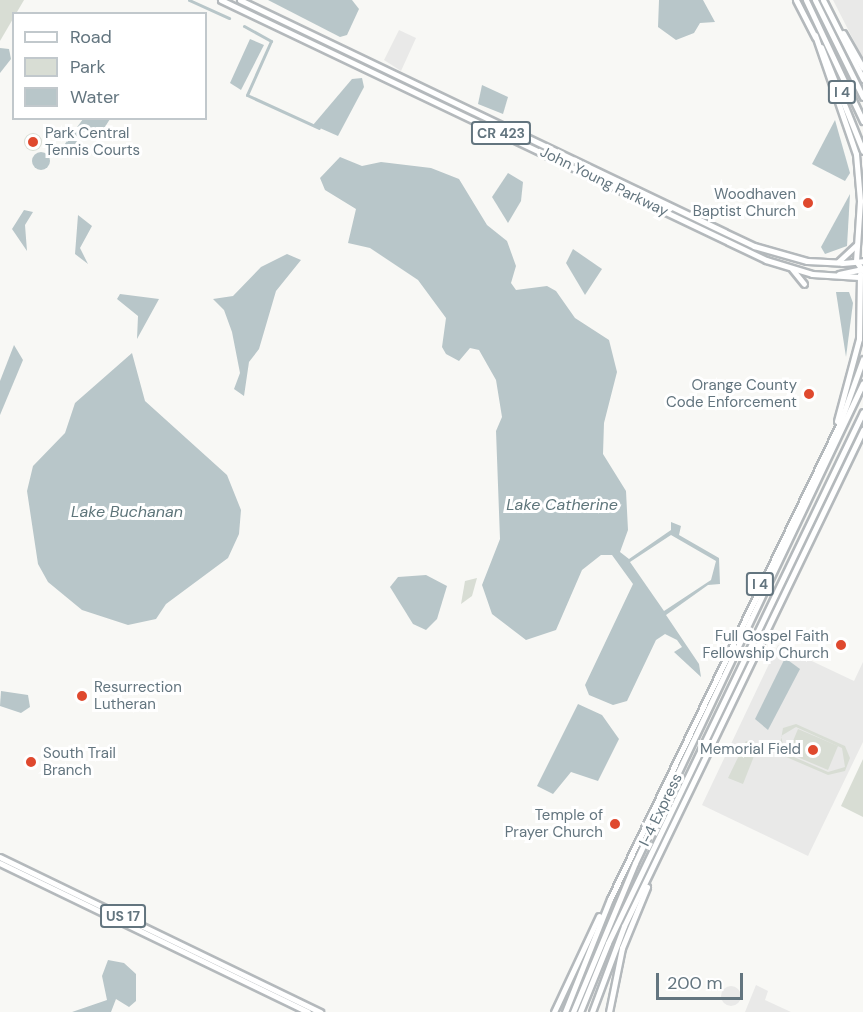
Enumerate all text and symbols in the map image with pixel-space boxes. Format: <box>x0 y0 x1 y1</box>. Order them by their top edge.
legend <box>12 12 207 120</box>
text: Road <box>70 25 112 49</box>
text: Park <box>70 55 106 79</box>
road number: I 4 <box>827 81 857 103</box>
text: Water <box>70 85 120 109</box>
road number: CR 423 <box>470 122 532 144</box>
place label: Park Central Tennis Courts <box>45 124 140 159</box>
marker: Park Central Tennis Courts <box>26 135 40 149</box>
street label: John Young Parkway <box>537 143 671 221</box>
place label: Woodhaven Baptist Church <box>693 185 796 220</box>
marker: Woodhaven Baptist Church <box>801 196 815 210</box>
place label: Orange County Code Enforcement <box>666 376 797 411</box>
marker: Orange County Code Enforcement <box>802 387 816 401</box>
water label: Lake Catherine <box>506 495 618 515</box>
water label: Lake Buchanan <box>71 502 183 522</box>
road number: I 4 <box>745 573 775 595</box>
place label: Full Gospel Faith Fellowship Church <box>702 627 829 662</box>
marker: Full Gospel Faith Fellowship Church <box>834 638 848 652</box>
place label: Resurrection Lutheran <box>94 678 182 713</box>
marker: Resurrection Lutheran <box>75 689 89 703</box>
place label: Memorial Field <box>700 741 801 759</box>
marker: Memorial Field <box>806 743 820 757</box>
place label: South Trail Branch <box>43 744 116 779</box>
marker: South Trail Branch <box>24 755 38 769</box>
street label: I-4 Express <box>636 771 686 849</box>
place label: Temple of Prayer Church <box>505 806 603 841</box>
marker: Temple of Prayer Church <box>608 817 622 831</box>
road number: US 17 <box>99 905 147 927</box>
scale bar <box>659 961 746 999</box>
text: 200 m <box>667 971 723 995</box>

